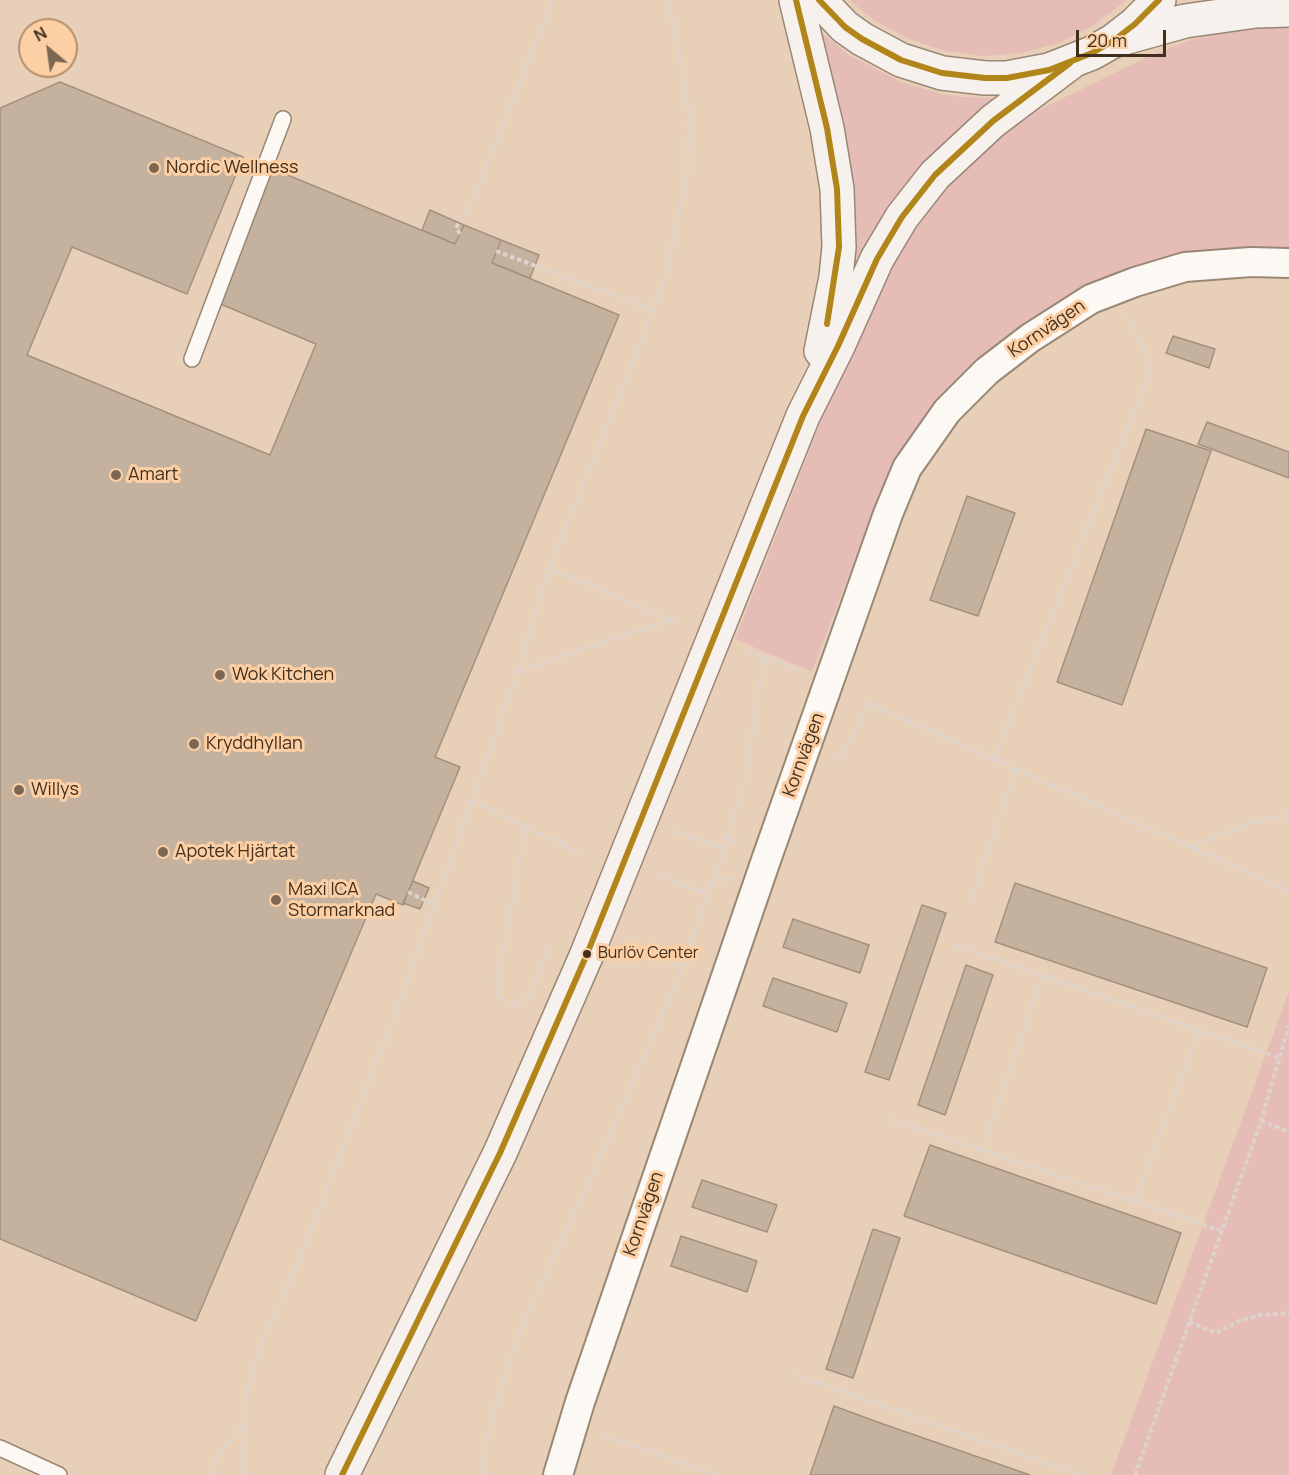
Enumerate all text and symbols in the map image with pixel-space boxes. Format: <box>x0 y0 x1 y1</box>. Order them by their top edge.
north arrow <box>18 18 78 78</box>
scale bar <box>1079 18 1169 56</box>
text: N <box>30 22 51 46</box>
text: 20 m <box>1087 28 1127 52</box>
place label: Nordic Wellness <box>166 157 298 179</box>
marker: Nordic Wellness <box>147 161 161 175</box>
street label: Kornvägen <box>1004 295 1090 363</box>
place label: Amart <box>128 464 178 486</box>
marker: Amart <box>109 468 123 482</box>
place label: Wok Kitchen <box>232 664 334 686</box>
marker: Wok Kitchen <box>213 668 227 682</box>
street label: Kornvägen <box>779 710 829 800</box>
place label: Kryddhyllan <box>206 733 303 755</box>
marker: Kryddhyllan <box>187 737 201 751</box>
place label: Willys <box>31 779 79 801</box>
marker: Willys <box>12 783 26 797</box>
place label: Apotek Hjärtat <box>175 841 295 863</box>
marker: Apotek Hjärtat <box>156 845 170 859</box>
place label: Maxi ICA Stormarknad <box>288 879 395 922</box>
marker: Maxi ICA Stormarknad <box>269 893 283 907</box>
place label: Burlöv Center <box>598 944 699 964</box>
marker: Burlöv Center <box>581 948 593 960</box>
street label: Kornvägen <box>619 1169 669 1259</box>

